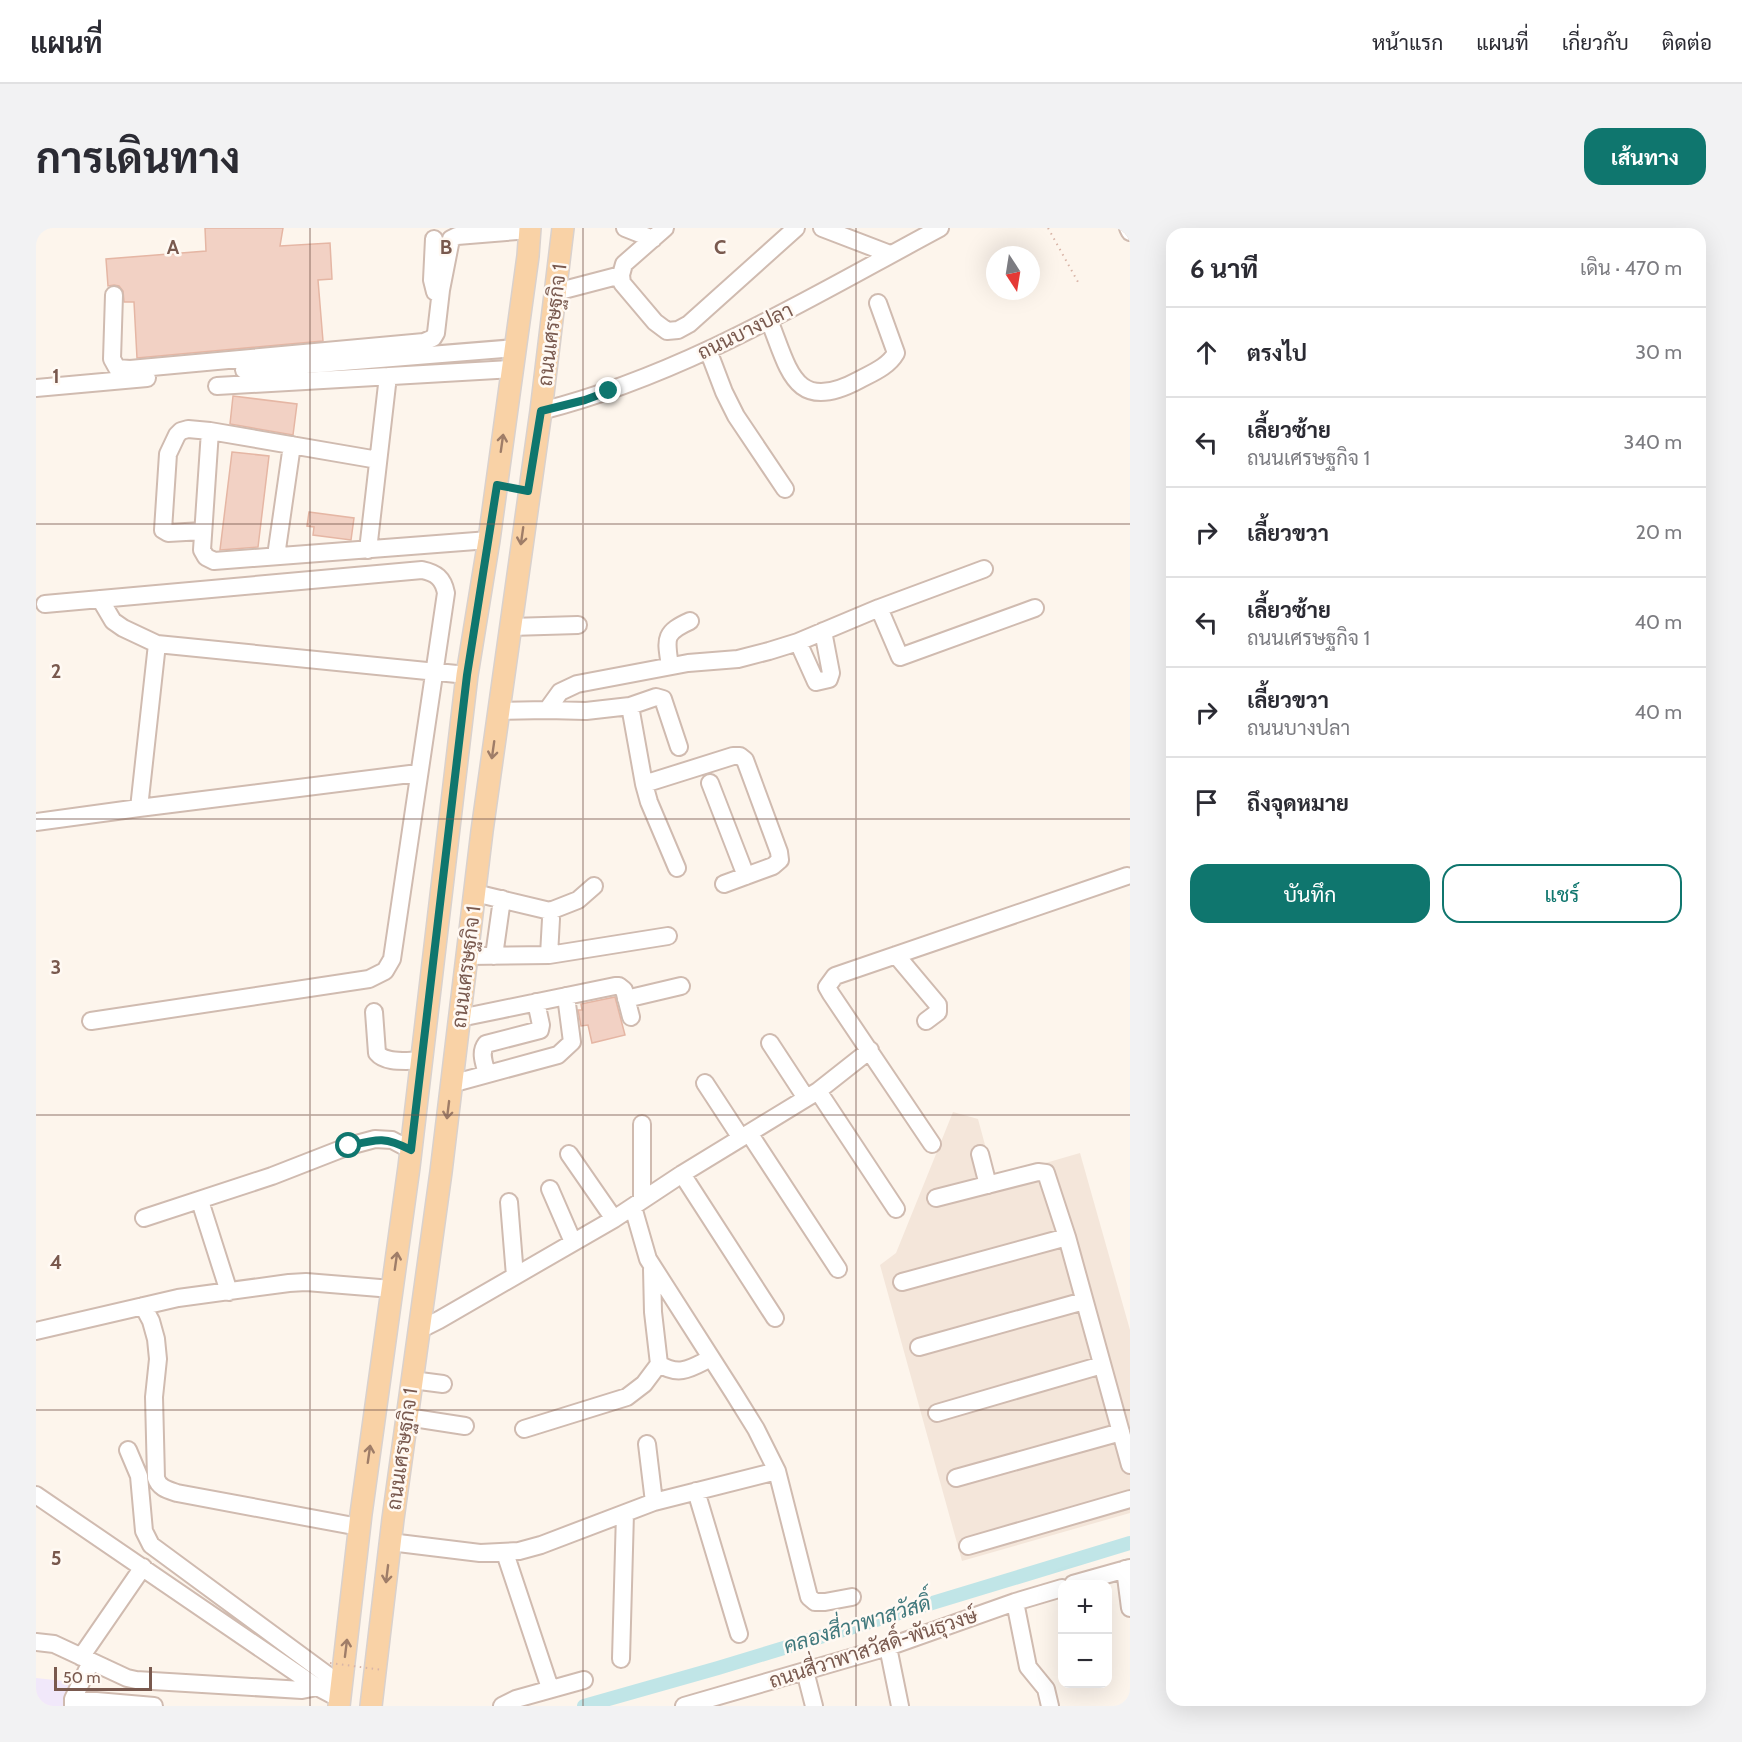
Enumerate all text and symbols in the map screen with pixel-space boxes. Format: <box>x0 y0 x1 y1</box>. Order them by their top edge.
text: แผนที่ <box>30 26 103 60</box>
text: หน้าแรก <box>1372 30 1443 55</box>
text: แผนที่ <box>1476 30 1529 55</box>
text: เกี่ยวกับ <box>1562 30 1629 55</box>
text: ติดต่อ <box>1662 30 1712 55</box>
button: เส้นทาง <box>1584 128 1706 185</box>
text: การเดินทาง <box>36 132 240 184</box>
text: A <box>167 235 180 259</box>
text: B <box>440 235 452 259</box>
text: C <box>714 235 726 259</box>
north arrow <box>986 246 1040 300</box>
text: 6 นาที <box>1190 253 1258 285</box>
text: เดิน · 470 m <box>1580 256 1682 280</box>
street label: ถนนเศรษฐกิจ 1 <box>533 262 572 388</box>
street label: ถนนบางปลา <box>693 298 797 364</box>
icon: ahead <box>1190 336 1223 369</box>
text: ตรงไป <box>1247 340 1307 367</box>
text: 30 m <box>1635 340 1682 364</box>
text: 1 <box>52 364 60 388</box>
route end <box>595 377 621 403</box>
text: เลี้ยวซ้าย <box>1247 417 1331 444</box>
icon: left <box>1190 426 1223 459</box>
text: 340 m <box>1624 430 1682 454</box>
one-way arrow <box>497 434 508 454</box>
text: ถนนเศรษฐกิจ 1 <box>1247 446 1370 470</box>
icon: right <box>1190 516 1223 549</box>
text: เลี้ยวขวา <box>1247 520 1329 547</box>
text: 20 m <box>1636 520 1682 544</box>
one-way arrow <box>517 525 528 545</box>
text: เลี้ยวซ้าย <box>1247 597 1331 624</box>
icon: left <box>1190 606 1223 639</box>
text: 40 m <box>1634 610 1682 634</box>
text: ถนนเศรษฐกิจ 1 <box>1247 626 1370 650</box>
text: 2 <box>51 659 61 683</box>
text: เลี้ยวขวา <box>1247 687 1329 714</box>
icon: right <box>1190 696 1223 729</box>
text: 40 m <box>1634 700 1682 724</box>
text: ถนนบางปลา <box>1247 716 1350 740</box>
one-way arrow <box>487 739 498 759</box>
icon: arrive <box>1190 786 1223 819</box>
text: ถึงจุดหมาย <box>1247 790 1349 817</box>
button: บันทึก <box>1190 864 1430 923</box>
button: แชร์ <box>1442 864 1682 923</box>
street label: ถนนเศรษฐกิจ 1 <box>447 904 486 1030</box>
text: 3 <box>51 955 61 979</box>
one-way arrow <box>443 1100 454 1119</box>
route start <box>335 1132 361 1158</box>
text: 4 <box>50 1250 62 1274</box>
one-way arrow <box>390 1252 401 1272</box>
street label: ถนนเศรษฐกิจ 1 <box>382 1386 423 1512</box>
one-way arrow <box>364 1445 375 1465</box>
text: 5 <box>51 1546 61 1570</box>
one-way arrow <box>381 1563 392 1583</box>
map controls <box>1058 1580 1112 1688</box>
button: + <box>1058 1580 1112 1634</box>
water label: คลองสี่วาพาสวัสดิ์ <box>778 1582 937 1658</box>
street label: ถนนสี่วาพาสวัสดิ์-พันธุวงษ์ <box>764 1597 981 1695</box>
button: − <box>1058 1634 1112 1688</box>
one-way arrow <box>340 1638 351 1658</box>
scale bar <box>54 1664 152 1692</box>
text: 50 m <box>63 1668 100 1687</box>

